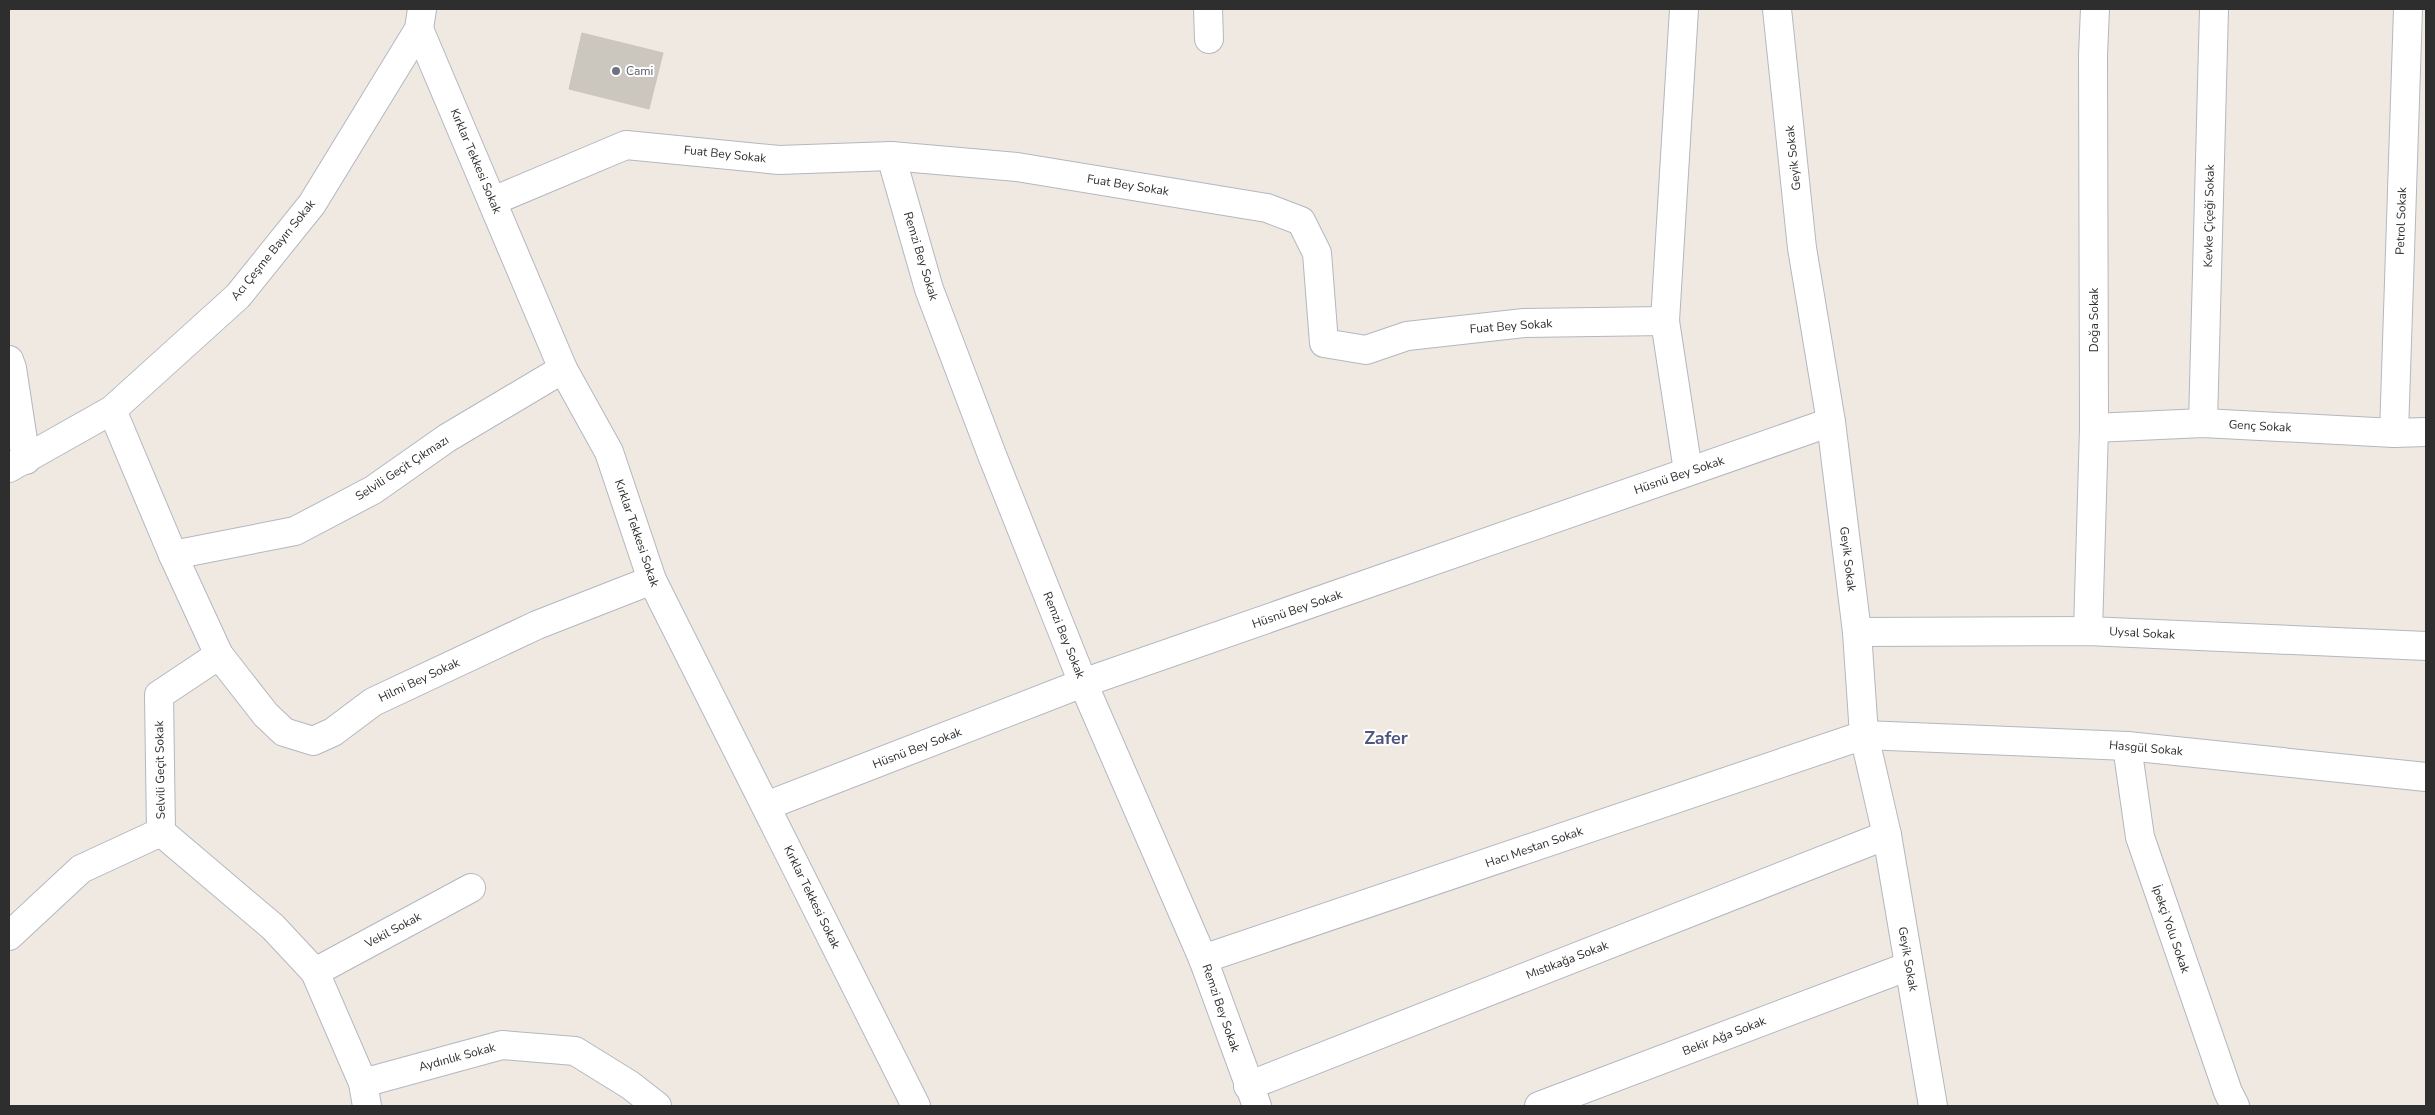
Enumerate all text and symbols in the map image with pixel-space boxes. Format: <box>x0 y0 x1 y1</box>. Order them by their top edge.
place label: Cami <box>626 63 653 79</box>
marker: Cami <box>610 65 622 77</box>
street label: Kırklar Tekkesi Sokak <box>447 106 506 217</box>
street label: Geyik Sokak <box>1782 124 1804 191</box>
street label: Fuat Bey Sokak <box>683 142 768 166</box>
street label: Kevke Çiçeği Sokak <box>2200 163 2218 268</box>
street label: Fuat Bey Sokak <box>1086 171 1171 200</box>
street label: Petrol Sokak <box>2392 186 2410 255</box>
street label: Acı Çeşme Bayırı Sokak <box>227 195 319 304</box>
street label: Remzi Bey Sokak <box>900 210 942 303</box>
street label: Doğa Sokak <box>2086 287 2102 352</box>
street label: Fuat Bey Sokak <box>1469 315 1554 337</box>
street label: Genç Sokak <box>2228 416 2293 436</box>
street label: Selvili Geçit Çıkmazı <box>352 432 452 504</box>
street label: Hüsnü Bey Sokak <box>1632 452 1727 498</box>
street label: Kırklar Tekkesi Sokak <box>611 477 663 590</box>
street label: Geyik Sokak <box>1836 526 1860 593</box>
street label: Hüsnü Bey Sokak <box>1250 586 1345 632</box>
street label: Remzi Bey Sokak <box>1039 589 1089 682</box>
street label: Uysal Sokak <box>2109 623 2176 643</box>
street label: Hilmi Bey Sokak <box>376 654 463 706</box>
street label: Selvili Geçit Sokak <box>151 720 169 819</box>
street label: Hüsnü Bey Sokak <box>870 723 965 772</box>
district label: Zafer <box>1364 726 1408 750</box>
street label: Hasgül Sokak <box>2108 737 2185 759</box>
street label: Hacı Mestan Sokak <box>1483 822 1586 871</box>
street label: Kırklar Tekkesi Sokak <box>780 843 844 952</box>
street label: İpekçi Yolu Sokak <box>2148 883 2194 976</box>
street label: Vekil Sokak <box>361 908 425 952</box>
street label: Geyik Sokak <box>1894 925 1922 994</box>
street label: Mıstıkağa Sokak <box>1524 937 1611 983</box>
street label: Remzi Bey Sokak <box>1198 962 1244 1055</box>
street label: Bekir Ağa Sokak <box>1680 1012 1769 1059</box>
street label: Aydınlık Sokak <box>417 1039 498 1075</box>

